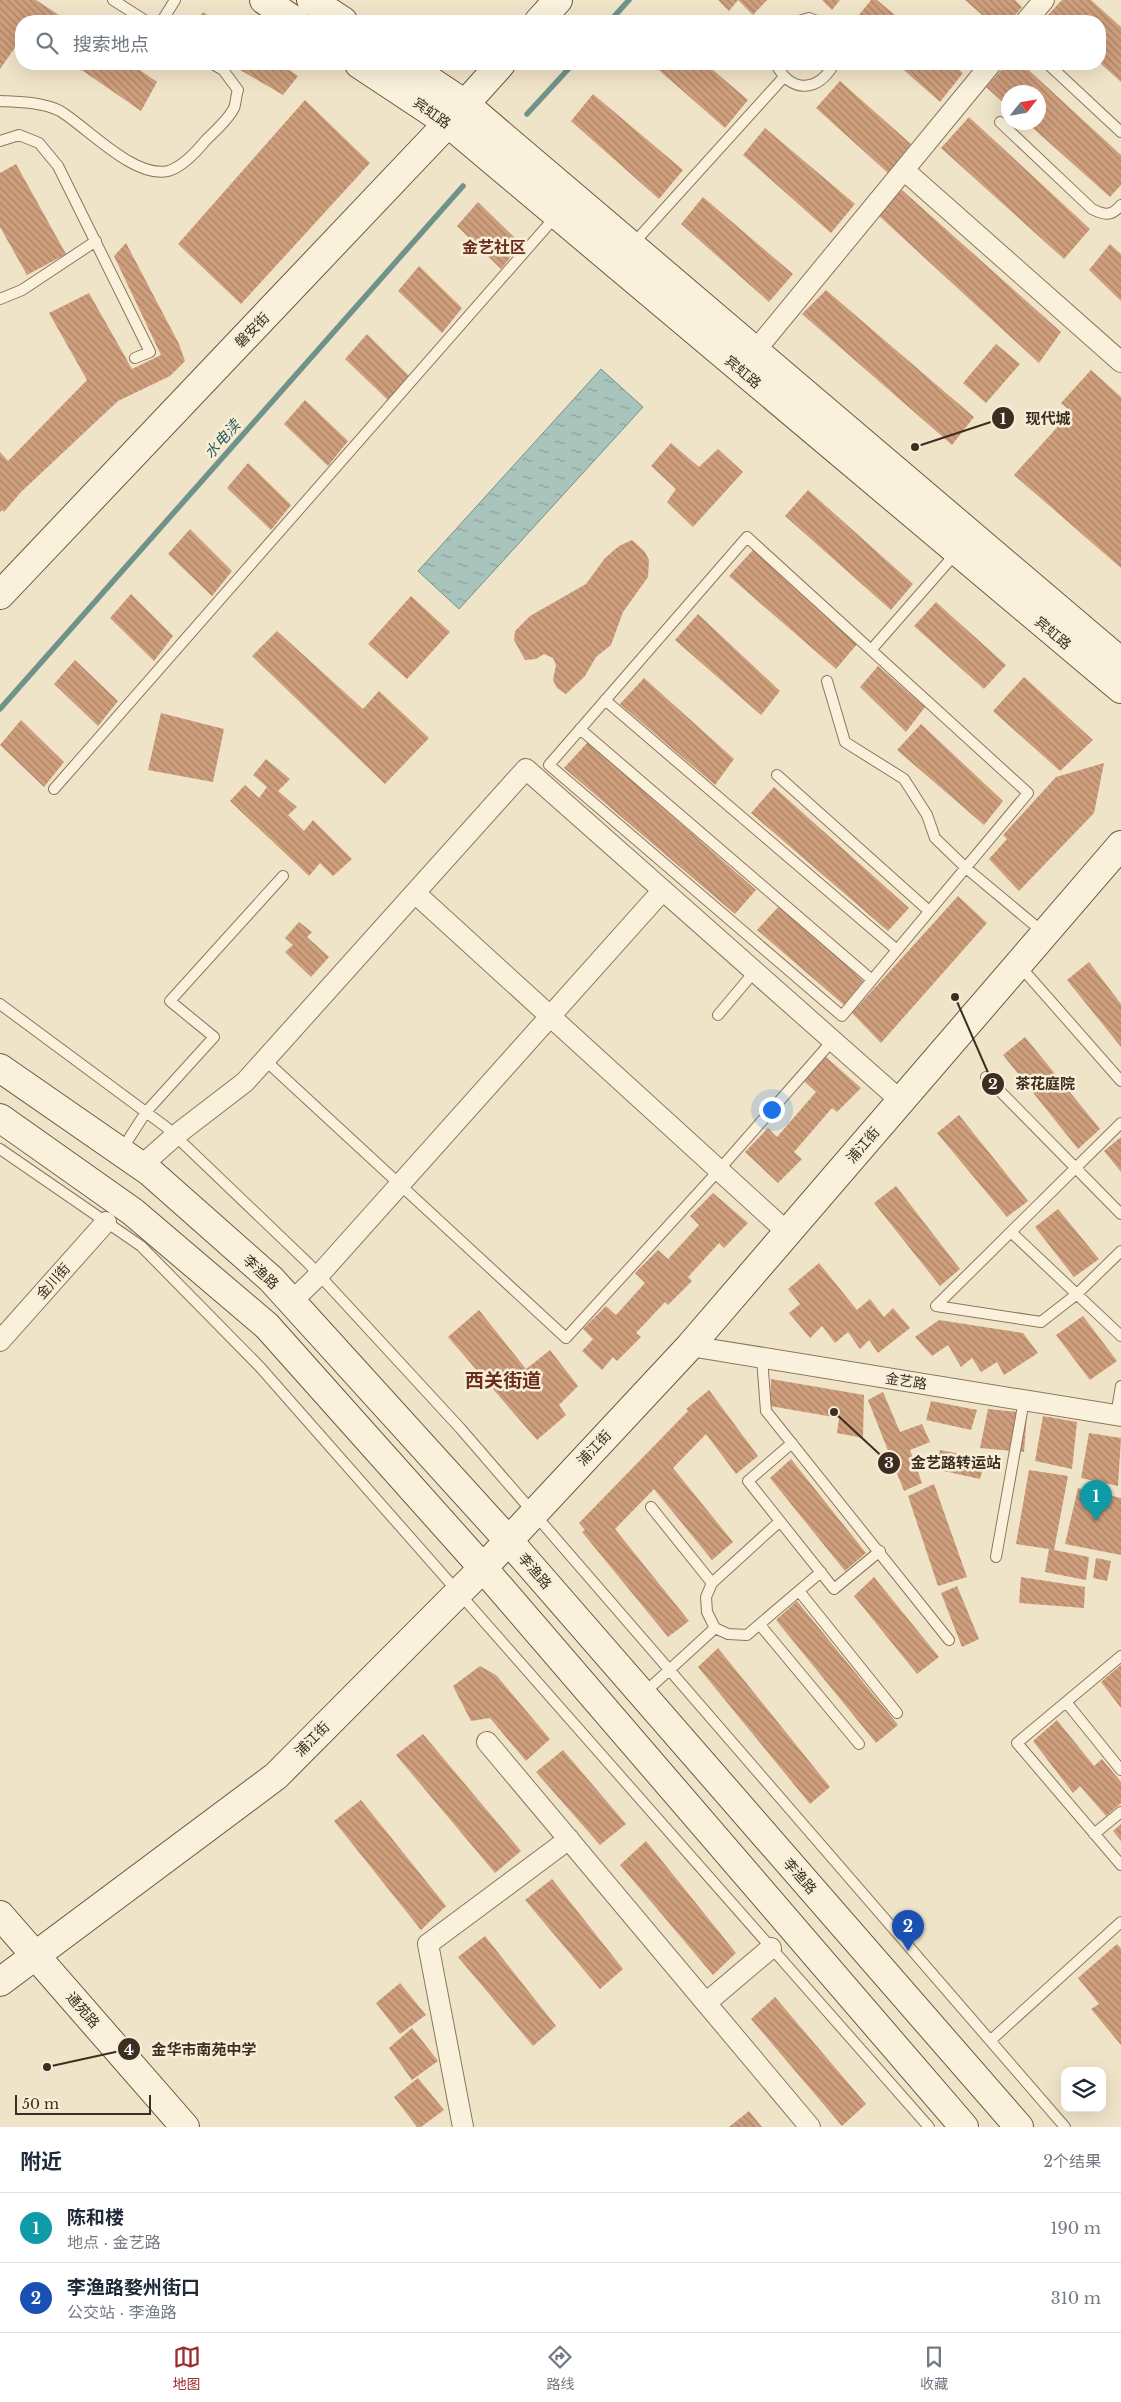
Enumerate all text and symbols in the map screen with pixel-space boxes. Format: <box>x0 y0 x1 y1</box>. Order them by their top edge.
search box <box>15 15 1106 70</box>
icon: search <box>33 29 61 57</box>
text: 搜索地点 <box>73 33 149 56</box>
north arrow <box>1001 85 1046 130</box>
street label: 宾虹路 <box>410 94 454 132</box>
district label: 金艺社区 <box>462 237 526 257</box>
street label: 磐安街 <box>231 309 273 351</box>
street label: 宾虹路 <box>721 352 765 392</box>
callout: 现代城 <box>991 403 1081 433</box>
text: 1 <box>1000 409 1007 428</box>
text: 现代城 <box>1025 409 1071 428</box>
water label: 水电渎 <box>200 414 245 462</box>
street label: 宾虹路 <box>1031 613 1075 653</box>
callout: 茶花庭院 <box>980 1069 1085 1099</box>
text: 2 <box>988 1074 998 1093</box>
text: 茶花庭院 <box>1015 1074 1075 1093</box>
your location <box>759 1097 785 1123</box>
street label: 浦江街 <box>842 1123 884 1167</box>
street label: 李渔路 <box>240 1251 282 1293</box>
street label: 金川街 <box>32 1259 74 1303</box>
district label: 西关街道 <box>465 1369 541 1392</box>
street label: 金艺路 <box>884 1369 928 1393</box>
street label: 浦江街 <box>573 1427 615 1469</box>
callout: 金艺路转运站 <box>876 1448 1011 1478</box>
text: 3 <box>884 1453 894 1472</box>
text: 金艺路转运站 <box>911 1453 1001 1472</box>
pin: 1 <box>1080 1480 1112 1521</box>
street label: 李渔路 <box>514 1549 556 1593</box>
street label: 浦江街 <box>291 1718 333 1760</box>
street label: 李渔路 <box>779 1854 821 1898</box>
pin: 2 <box>892 1910 924 1951</box>
street label: 通苑路 <box>62 1988 104 2032</box>
callout: 金华市南苑中学 <box>116 2034 266 2064</box>
text: 4 <box>124 2040 134 2059</box>
text: 金华市南苑中学 <box>151 2040 257 2059</box>
map controls <box>1061 2067 1106 2112</box>
button: layers <box>1061 2067 1106 2112</box>
scale bar <box>15 2092 151 2115</box>
text: 50 m <box>22 2095 59 2113</box>
text: 附近 <box>20 2149 62 2175</box>
text: 2个结果 <box>1043 2151 1101 2171</box>
text: 陈和楼 <box>67 2206 124 2229</box>
text: 1 <box>33 2218 39 2238</box>
text: 190 m <box>1050 2218 1101 2238</box>
text: 地点 · 金艺路 <box>67 2232 161 2252</box>
text: 李渔路婺州街口 <box>67 2276 200 2299</box>
text: 2 <box>31 2288 41 2308</box>
text: 310 m <box>1051 2288 1101 2308</box>
text: 公交站 · 李渔路 <box>67 2302 177 2322</box>
tab: 地图 <box>173 2343 201 2393</box>
tab: 路线 <box>546 2343 574 2393</box>
tab: 收藏 <box>920 2343 948 2393</box>

